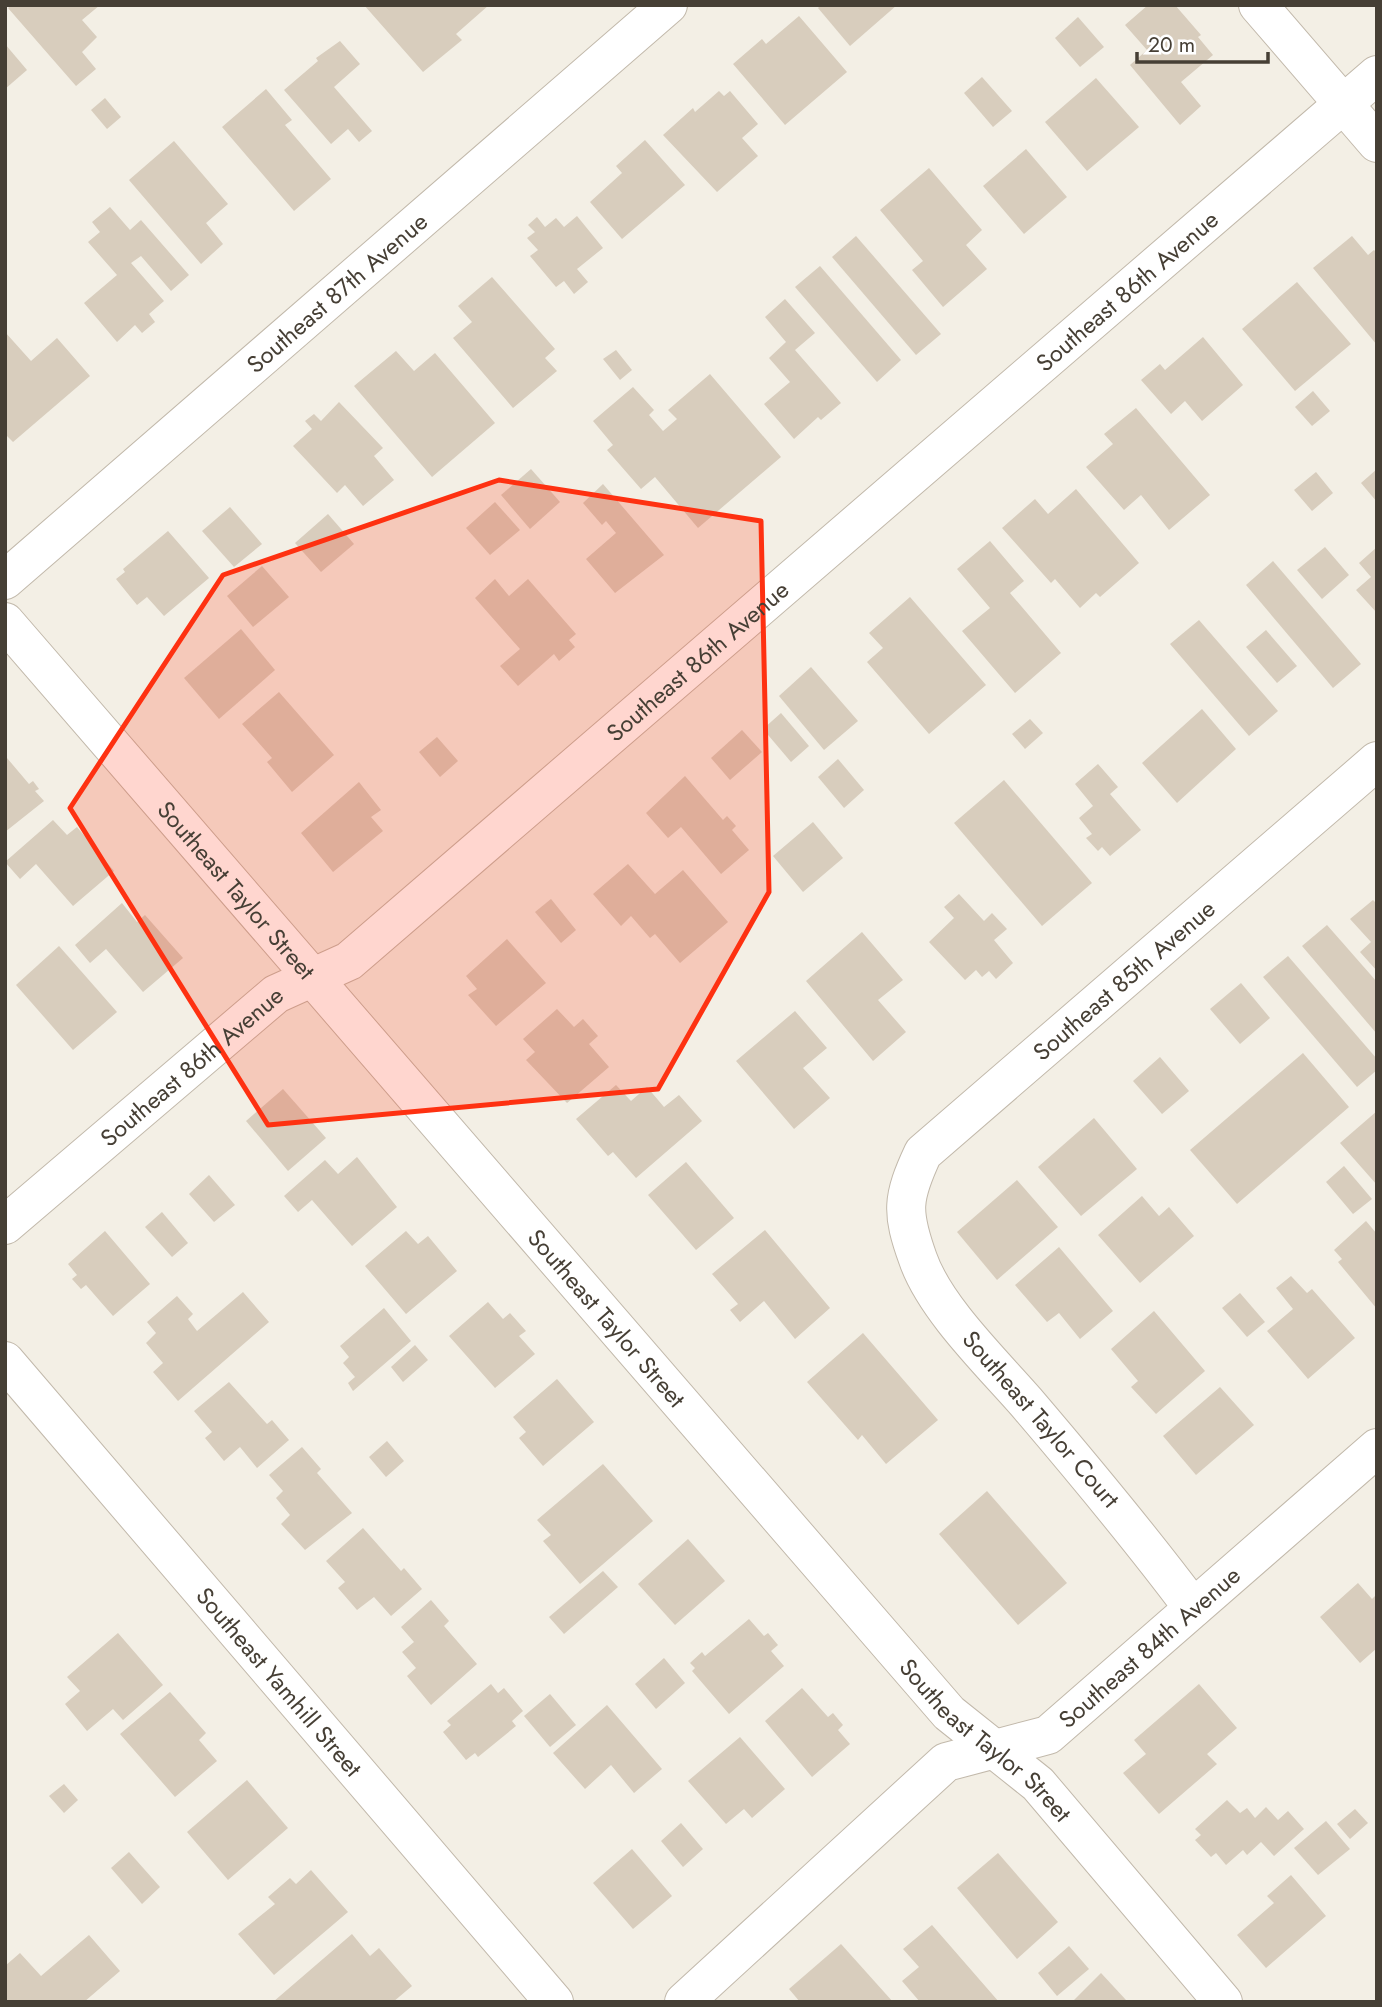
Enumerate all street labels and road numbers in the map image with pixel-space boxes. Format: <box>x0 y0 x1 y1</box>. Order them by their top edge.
street label: Southeast 86th Avenue <box>1028 202 1226 379</box>
street label: Southeast 87th Avenue <box>238 204 435 381</box>
street label: Southeast 86th Avenue <box>598 572 796 750</box>
street label: Southeast Taylor Street <box>149 793 324 987</box>
street label: Southeast 85th Avenue <box>1025 891 1222 1069</box>
street label: Southeast 86th Avenue <box>92 978 291 1154</box>
street label: Southeast Taylor Street <box>520 1221 694 1415</box>
street label: Southeast Taylor Court <box>954 1323 1128 1515</box>
street label: Southeast 84th Avenue <box>1050 1558 1248 1736</box>
street label: Southeast Yamhill Street <box>188 1579 371 1784</box>
street label: Southeast Taylor Street <box>891 1650 1080 1829</box>

